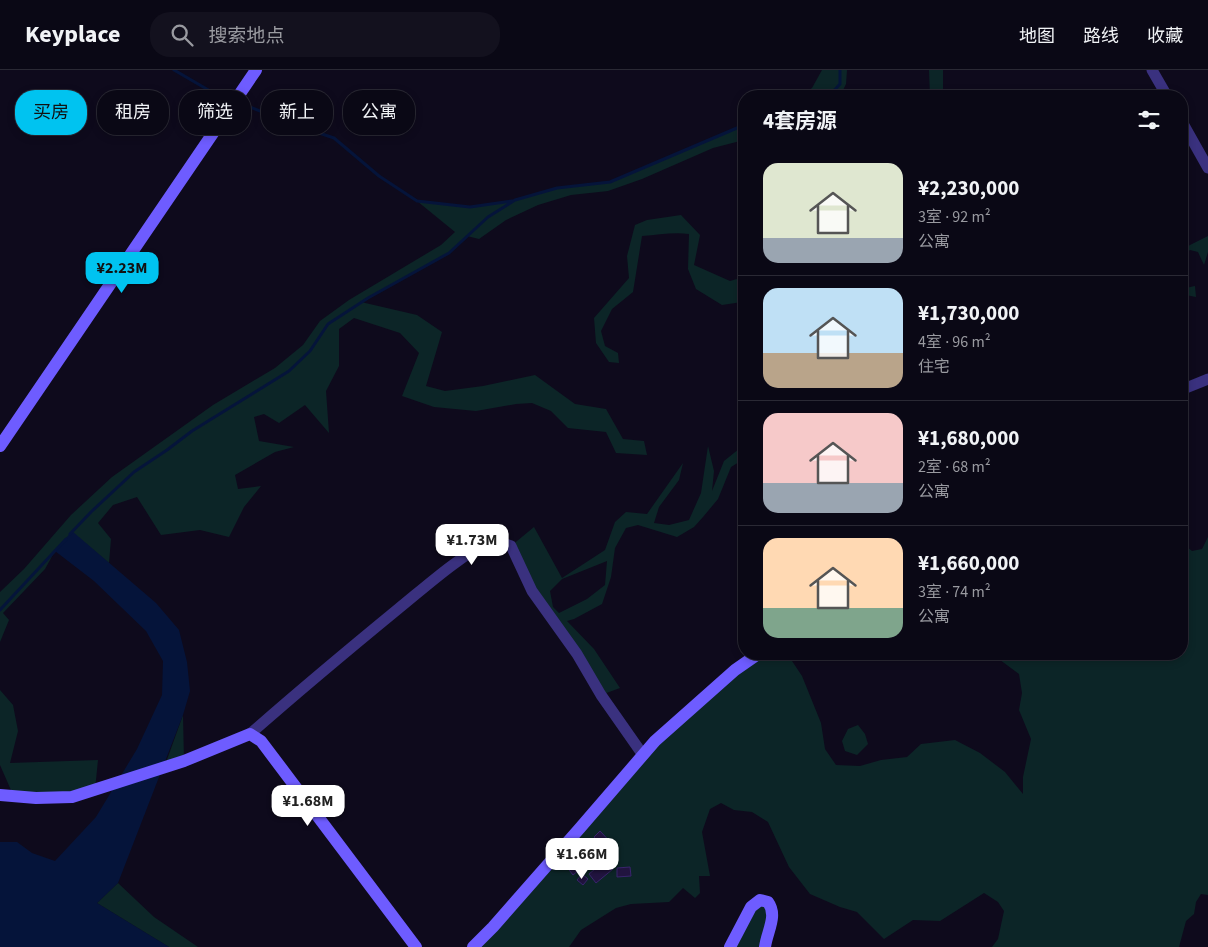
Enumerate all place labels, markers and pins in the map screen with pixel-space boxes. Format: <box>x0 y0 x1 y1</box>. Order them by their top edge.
pin: ¥2.23M <box>81 252 163 294</box>
pin: ¥1.73M <box>431 524 513 566</box>
pin: ¥1.68M <box>267 784 349 827</box>
pin: ¥1.66M <box>541 838 623 880</box>

